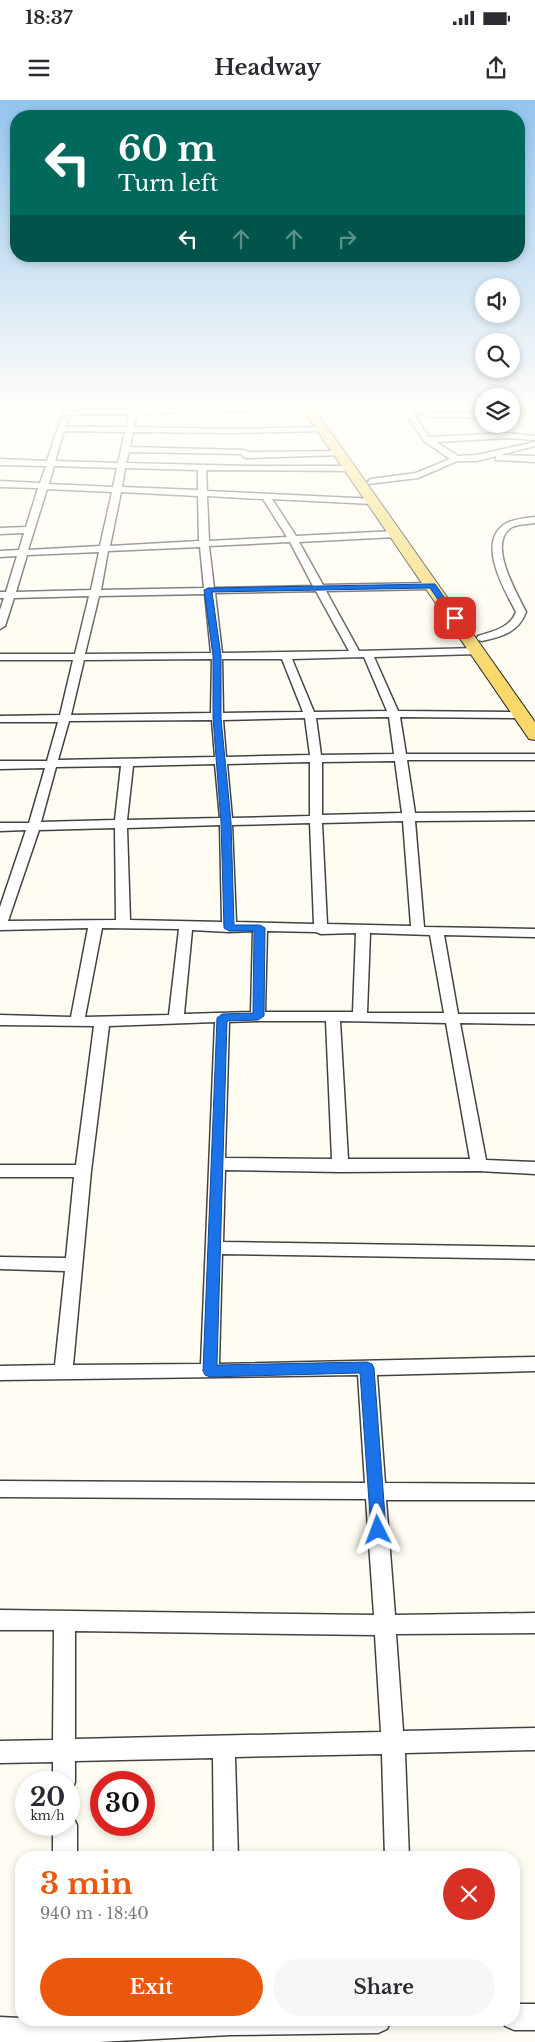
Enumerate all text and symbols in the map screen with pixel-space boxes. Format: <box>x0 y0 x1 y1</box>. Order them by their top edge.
text: 18:37 <box>25 6 73 29</box>
icon: menu <box>25 54 53 82</box>
text: Headway <box>214 54 321 81</box>
icon: share <box>482 54 510 82</box>
text: 60 m <box>118 127 216 170</box>
icon: left <box>35 130 100 195</box>
text: Turn left <box>118 170 218 197</box>
icon: left <box>174 225 202 253</box>
icon: ahead <box>227 225 255 253</box>
icon: ahead <box>280 225 308 253</box>
icon: right <box>333 225 361 253</box>
map controls <box>475 278 520 433</box>
button: sound <box>475 278 520 323</box>
button: search <box>475 333 520 378</box>
button: layers <box>475 388 520 433</box>
pin <box>434 597 476 639</box>
icon: arrive <box>441 604 469 632</box>
position arrow <box>351 1503 403 1555</box>
speed limit sign: 30 <box>90 1771 155 1836</box>
text: 20 <box>30 1782 65 1813</box>
text: km/h <box>30 1808 65 1823</box>
text: 3 min <box>40 1865 133 1902</box>
button: close <box>443 1868 495 1920</box>
text: 940 m · 18:40 <box>40 1903 149 1923</box>
button: Exit <box>40 1958 263 2016</box>
button: Share <box>273 1958 495 2016</box>

